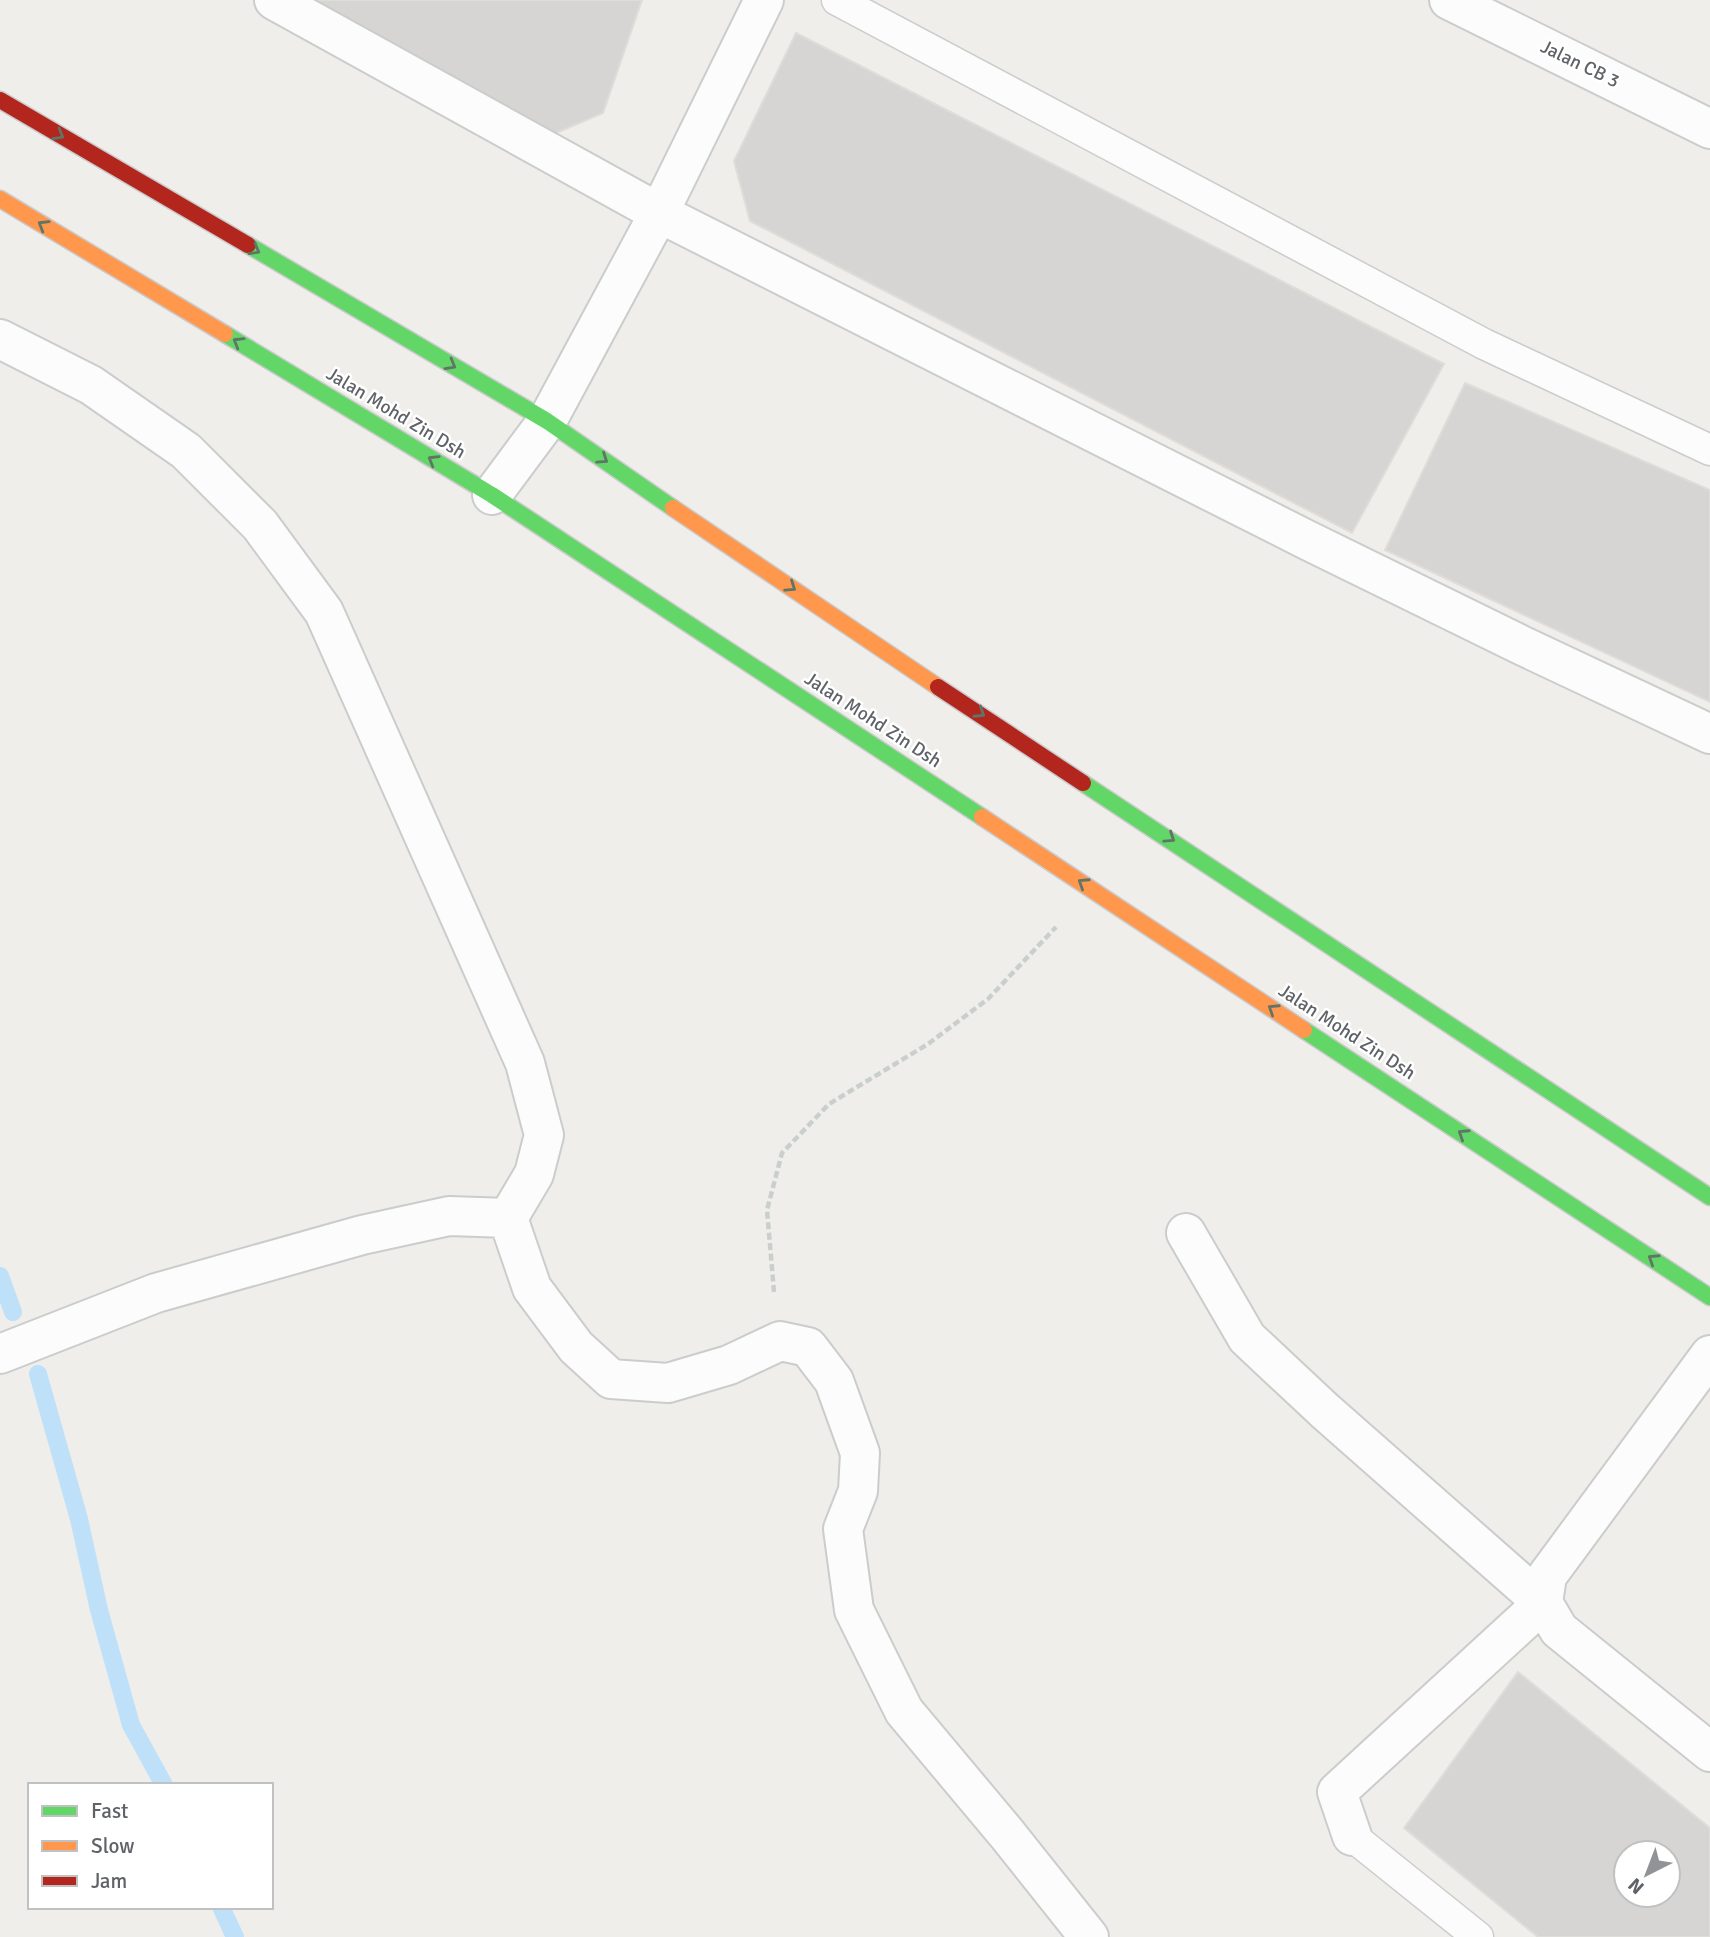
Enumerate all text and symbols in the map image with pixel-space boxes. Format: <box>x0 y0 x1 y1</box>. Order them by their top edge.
street label: Jalan CB 3 <box>1537 35 1623 93</box>
one-way arrow <box>51 127 64 140</box>
one-way arrow <box>38 220 51 233</box>
one-way arrow <box>248 242 261 255</box>
one-way arrow <box>233 338 246 351</box>
one-way arrow <box>444 357 457 370</box>
street label: Jalan Mohd Zin Dsh <box>322 362 470 464</box>
one-way arrow <box>595 451 608 463</box>
one-way arrow <box>428 455 441 468</box>
one-way arrow <box>783 579 796 592</box>
street label: Jalan Mohd Zin Dsh <box>800 667 946 773</box>
one-way arrow <box>973 705 986 718</box>
one-way arrow <box>1163 830 1176 843</box>
one-way arrow <box>1078 879 1091 892</box>
street label: Jalan Mohd Zin Dsh <box>1274 979 1420 1085</box>
one-way arrow <box>1268 1004 1281 1017</box>
one-way arrow <box>1458 1130 1471 1142</box>
one-way arrow <box>1648 1255 1661 1267</box>
legend <box>28 1783 273 1909</box>
text: Fast <box>91 1798 128 1824</box>
text: Slow <box>91 1833 135 1859</box>
north arrow <box>1612 1839 1682 1909</box>
text: Jam <box>91 1868 127 1894</box>
text: N <box>1623 1873 1649 1899</box>

